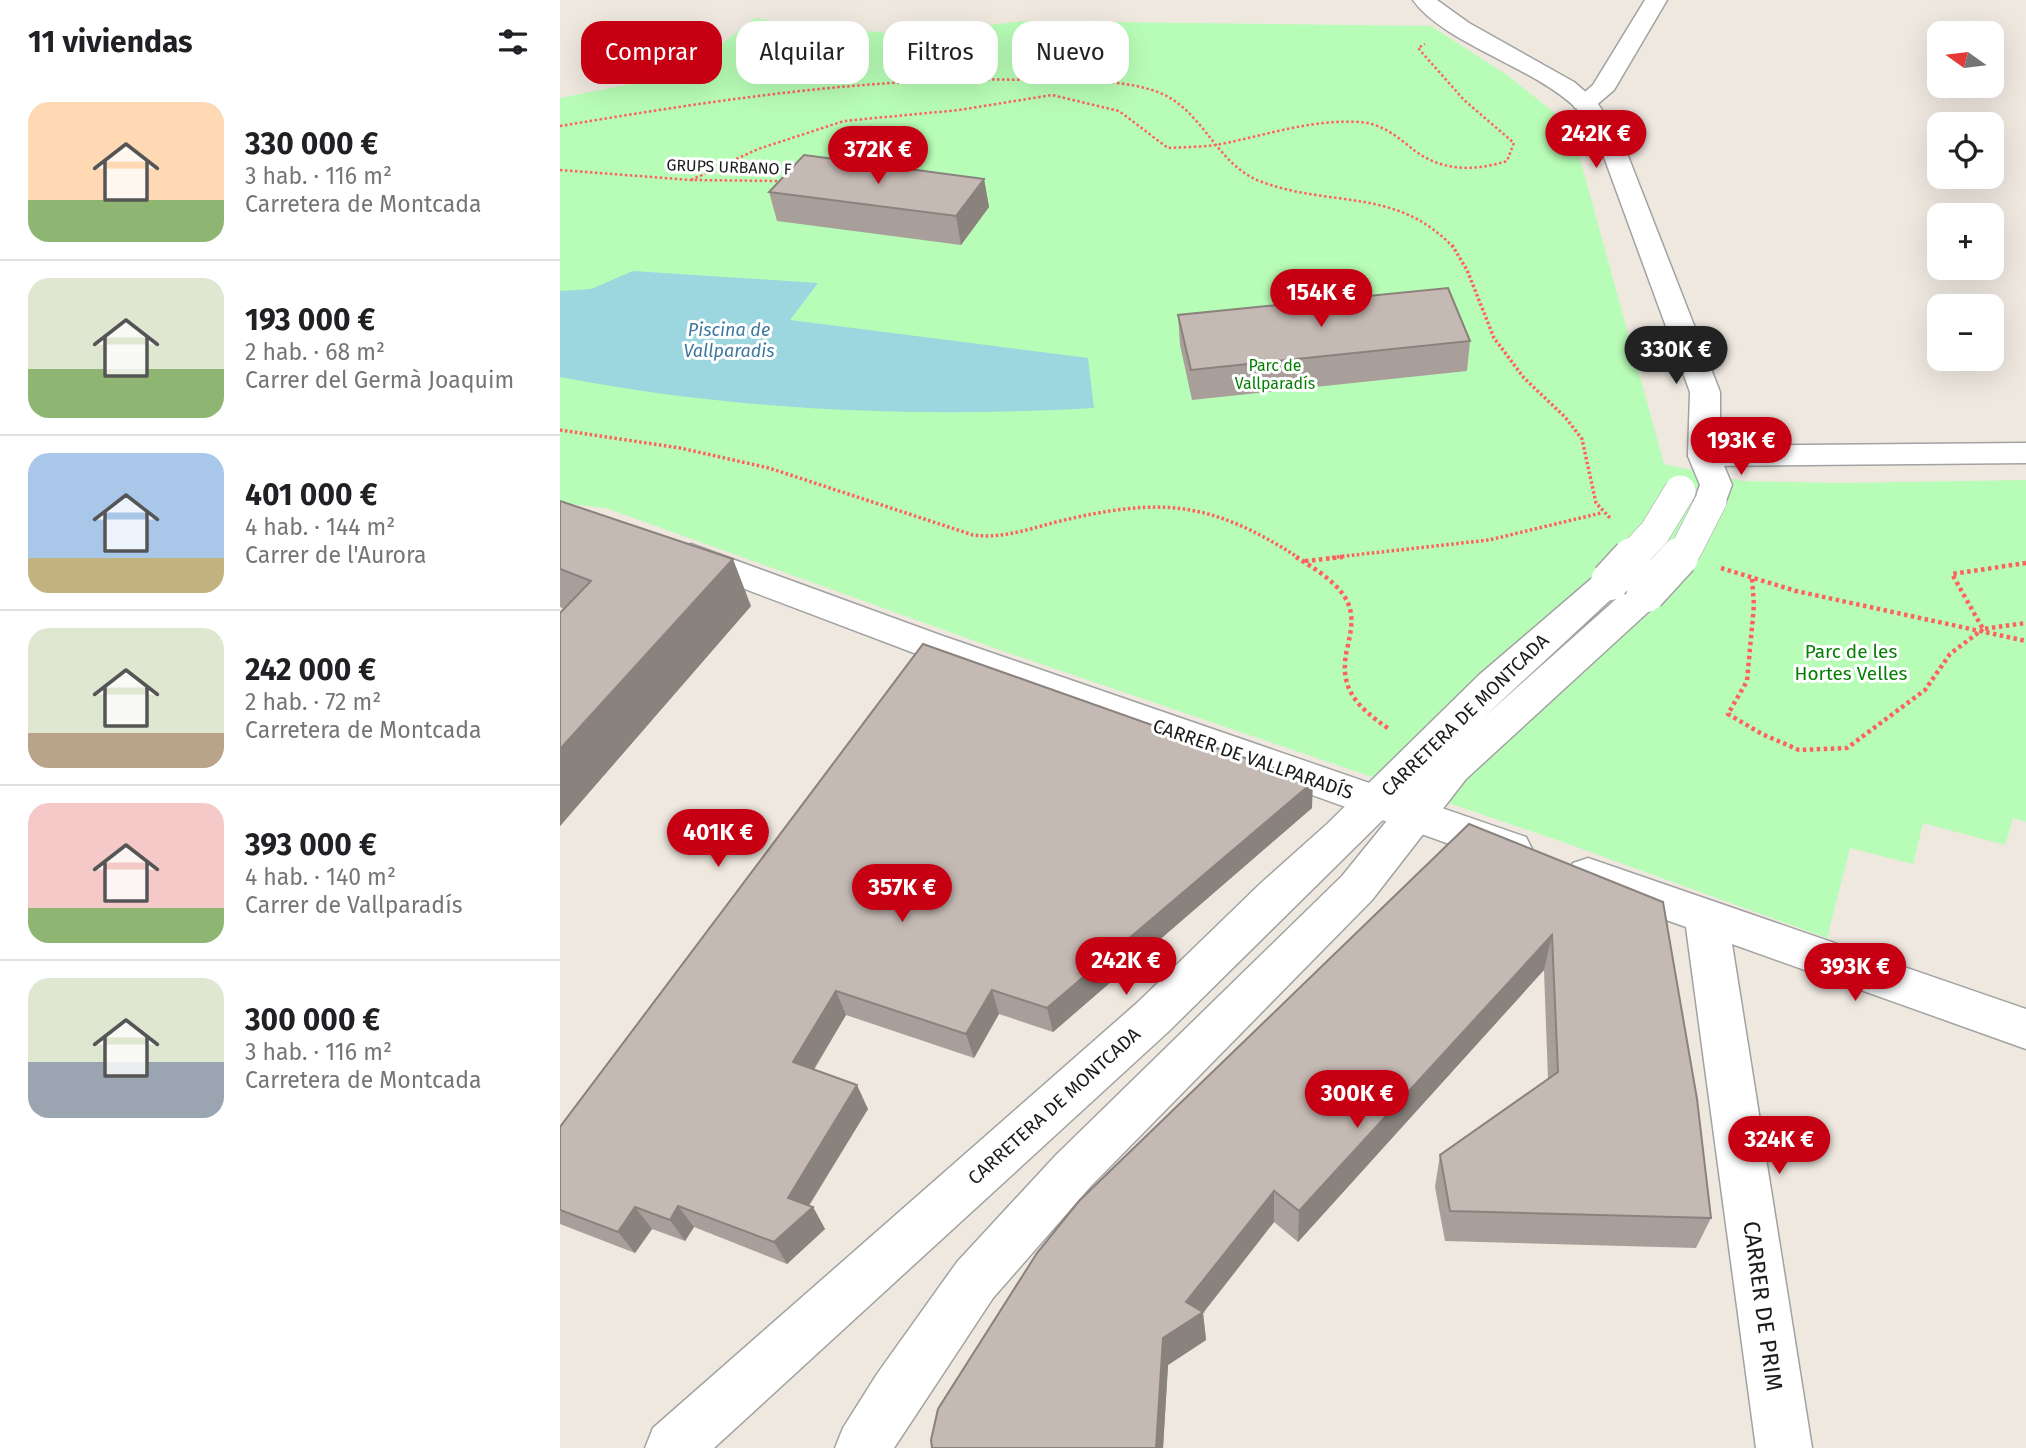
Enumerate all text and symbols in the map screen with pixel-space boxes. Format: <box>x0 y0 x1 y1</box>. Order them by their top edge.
chip: Comprar <box>581 21 722 84</box>
chip: Alquilar <box>736 21 869 84</box>
chip: Filtros <box>883 21 998 84</box>
chip: Nuevo <box>1012 21 1129 84</box>
north arrow <box>1927 21 2004 98</box>
map controls <box>1927 21 2004 371</box>
icon: filters <box>494 23 532 61</box>
text: 11 viviendas <box>28 24 193 60</box>
pin: 242K € <box>1539 110 1653 170</box>
button: locate <box>1927 112 2004 189</box>
text: 242K € <box>1561 119 1631 147</box>
text: 330 000 € <box>245 126 378 162</box>
pin: 372K € <box>821 127 935 186</box>
icon: home <box>84 130 168 214</box>
text: 372K € <box>844 135 912 163</box>
street label: GRUPS URBANO F <box>666 155 792 179</box>
text: 3 hab. · 116 m² <box>245 162 392 190</box>
text: Carretera de Montcada <box>245 190 482 218</box>
button: + <box>1927 203 2004 280</box>
pin: 154K € <box>1264 270 1378 329</box>
text: 154K € <box>1286 278 1356 306</box>
button: − <box>1927 294 2004 371</box>
text: 193 000 € <box>245 302 375 338</box>
icon: home <box>84 306 168 390</box>
water label: Piscina de Vallparadis <box>683 319 775 362</box>
pin: 330K € <box>1619 326 1733 386</box>
text: 330K € <box>1641 335 1711 363</box>
text: 2 hab. · 68 m² <box>245 338 385 366</box>
park label: Parc de Vallparadís <box>1235 356 1315 393</box>
text: Carrer del Germà Joaquim <box>245 366 514 394</box>
pin: 193K € <box>1684 418 1798 477</box>
text: 193K € <box>1707 426 1775 454</box>
text: 401 000 € <box>245 477 377 513</box>
icon: home <box>84 481 168 565</box>
text: 4 hab. · 144 m² <box>245 513 395 541</box>
text: Carrer de l'Aurora <box>245 541 427 569</box>
street label: CARRETERA DE MONTCADA <box>1376 629 1554 801</box>
park label: Parc de les Hortes Velles <box>1795 640 1908 685</box>
text: 242 000 € <box>245 652 376 688</box>
icon: home <box>84 656 168 740</box>
text: 2 hab. · 72 m² <box>245 688 381 716</box>
street label: CARRER DE VALLPARADÍS <box>1150 714 1356 804</box>
text: Carretera de Montcada <box>245 716 482 744</box>
pin: 401K € <box>661 810 775 869</box>
text: 401K € <box>683 818 753 846</box>
text: 393 000 € <box>245 827 377 863</box>
icon: home <box>84 831 168 915</box>
text: 4 hab. · 140 m² <box>245 863 396 891</box>
pin: 357K € <box>845 864 959 924</box>
text: 357K € <box>868 873 936 901</box>
text: Carrer de Vallparadís <box>245 891 463 919</box>
pin: 242K € <box>1069 937 1183 997</box>
pin: 393K € <box>1798 944 1912 1003</box>
text: 242K € <box>1091 946 1161 974</box>
text: 393K € <box>1820 952 1890 980</box>
text: 300 000 € <box>245 1002 380 1038</box>
icon: home <box>84 1006 168 1090</box>
street label: CARRETERA DE MONTCADA <box>963 1022 1145 1189</box>
text: 3 hab. · 116 m² <box>245 1038 392 1066</box>
text: Carretera de Montcada <box>245 1066 482 1094</box>
pin: 300K € <box>1300 1070 1414 1130</box>
text: 300K € <box>1321 1079 1393 1107</box>
pin: 324K € <box>1722 1116 1836 1176</box>
text: 324K € <box>1744 1125 1814 1153</box>
street label: CARRER DE PRIM <box>1737 1219 1789 1393</box>

